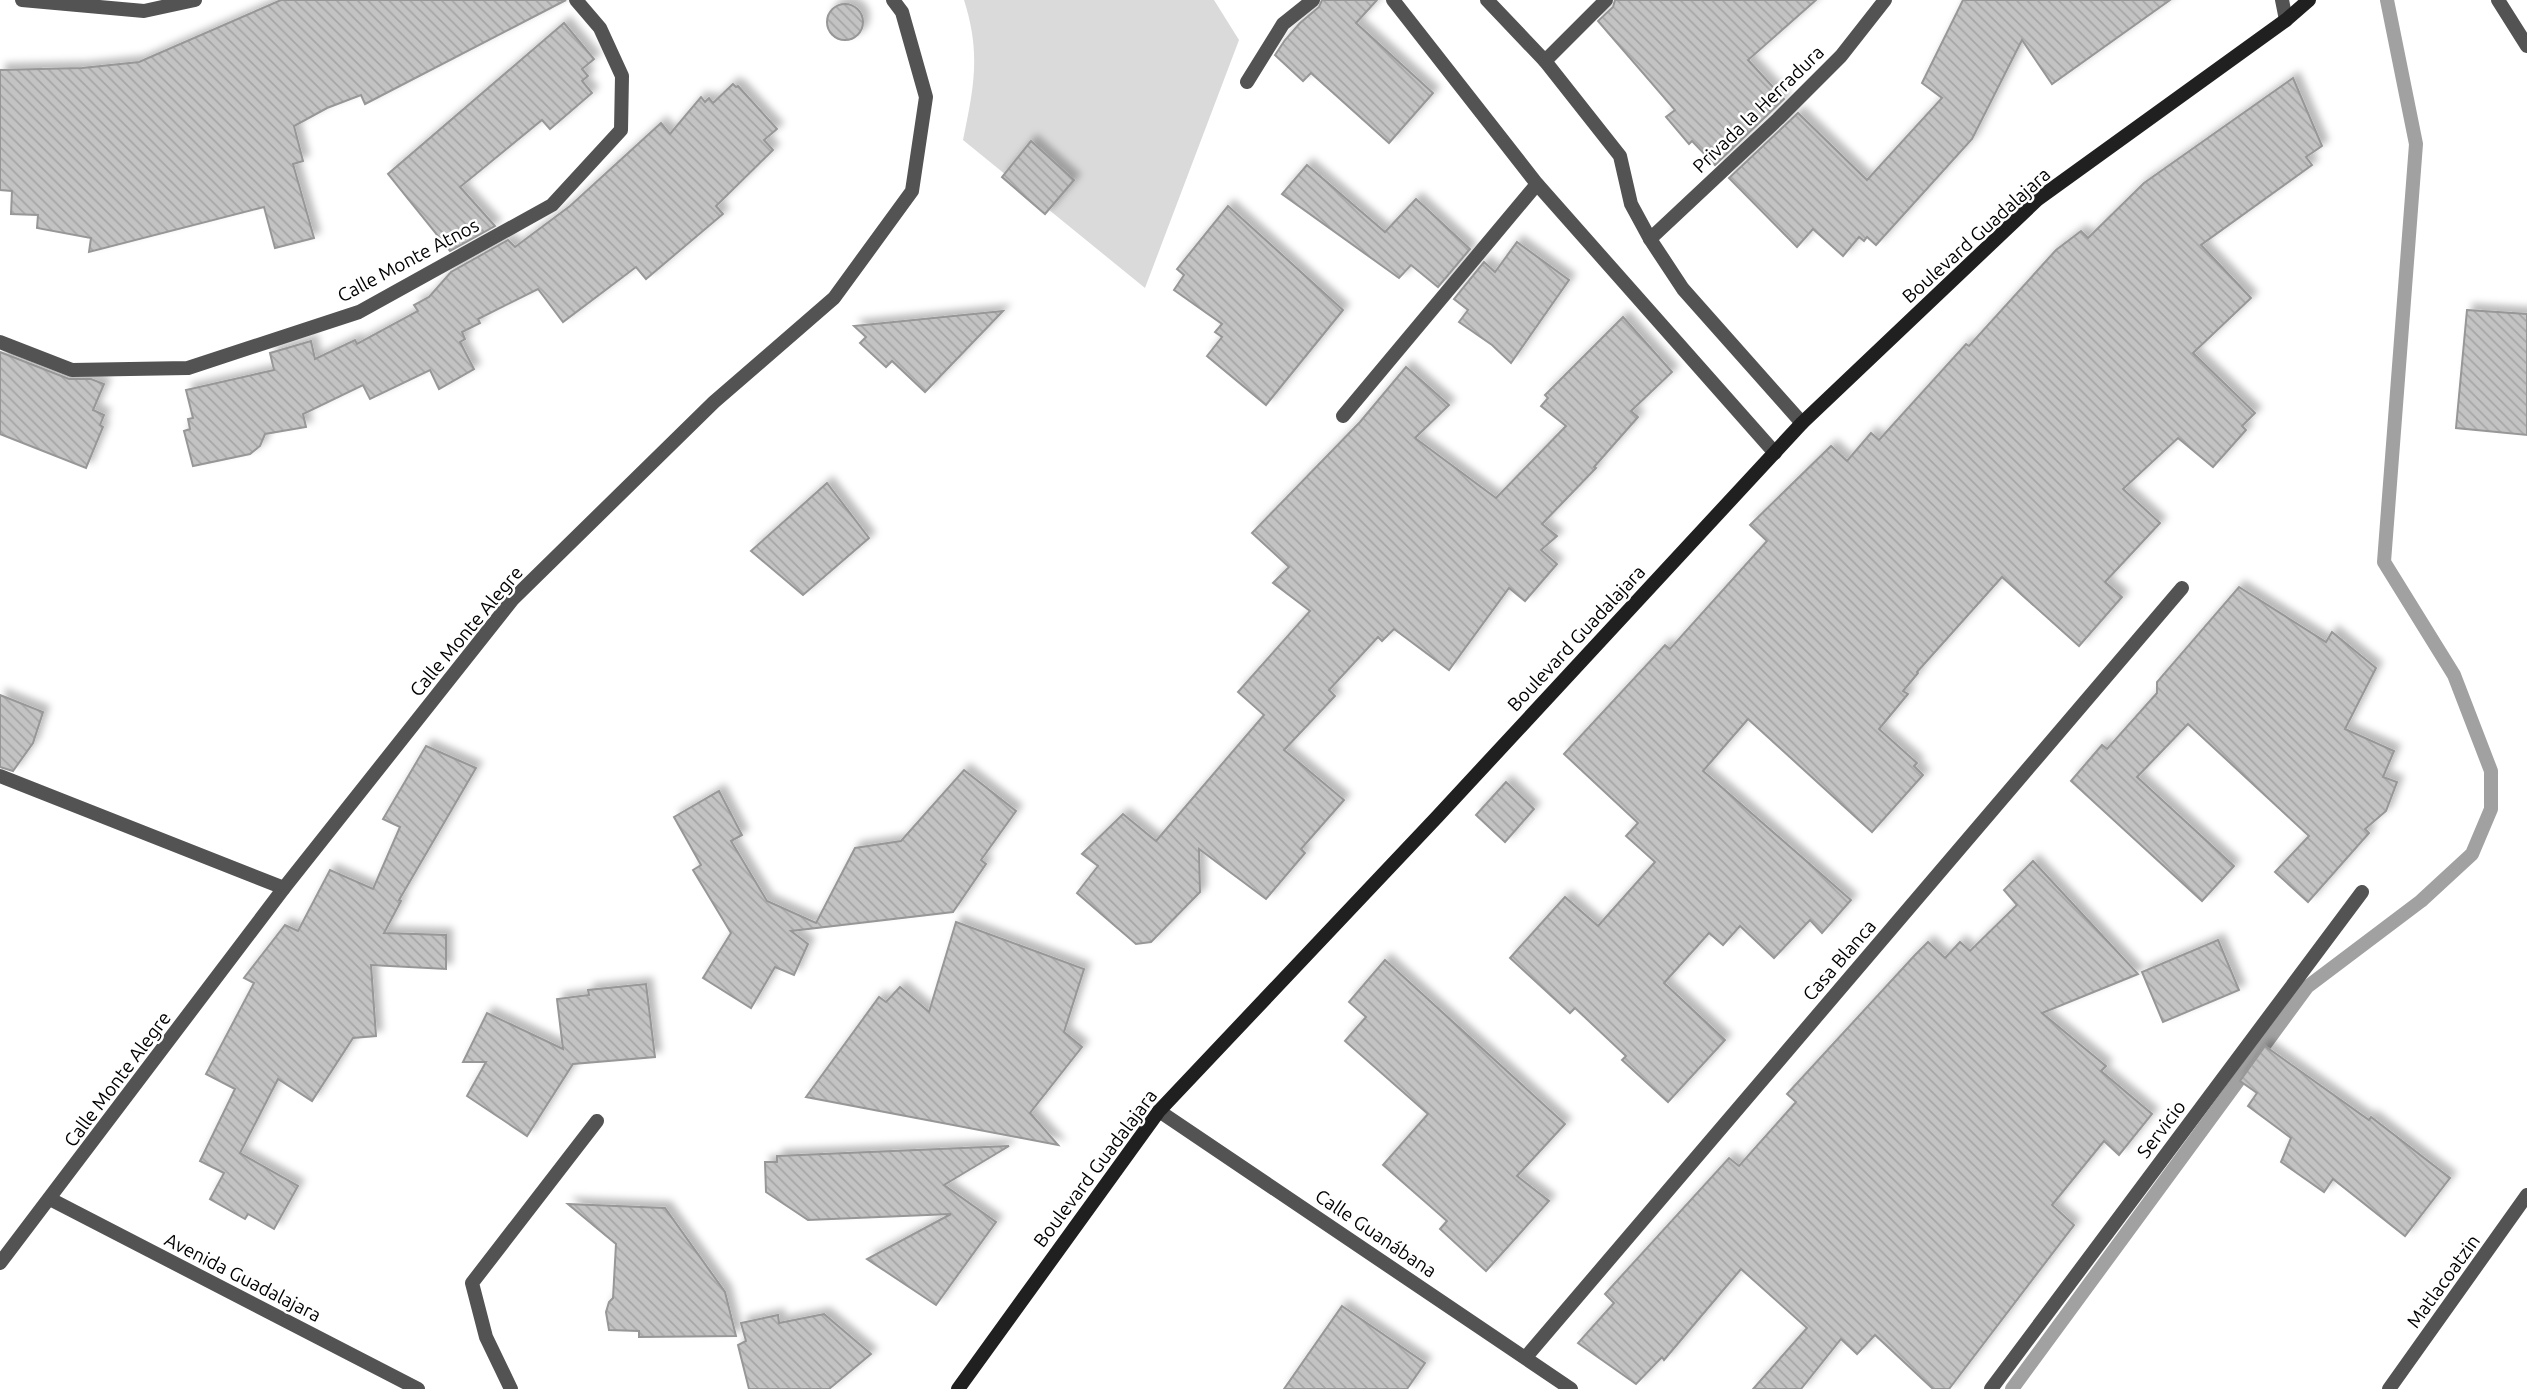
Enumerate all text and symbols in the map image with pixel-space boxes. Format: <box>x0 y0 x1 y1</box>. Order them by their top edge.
street label: Privada la Herradura <box>1688 41 1828 177</box>
street label: Boulevard Guadalajara <box>1898 163 2054 307</box>
street label: Calle Monte Atnos <box>334 213 482 307</box>
street label: Calle Monte Alegre <box>405 561 527 701</box>
street label: Boulevard Guadalajara <box>1503 561 1649 715</box>
street label: Casa Blanca <box>1798 915 1880 1005</box>
street label: Calle Monte Alegre <box>59 1007 175 1151</box>
street label: Boulevard Guadalajara <box>1029 1085 1161 1251</box>
street label: Servicio <box>2132 1096 2190 1162</box>
street label: Calle Guanábana <box>1311 1184 1441 1282</box>
street label: Avenida Guadalajara <box>161 1228 325 1326</box>
street label: Matlacoatzin <box>2402 1230 2484 1332</box>

